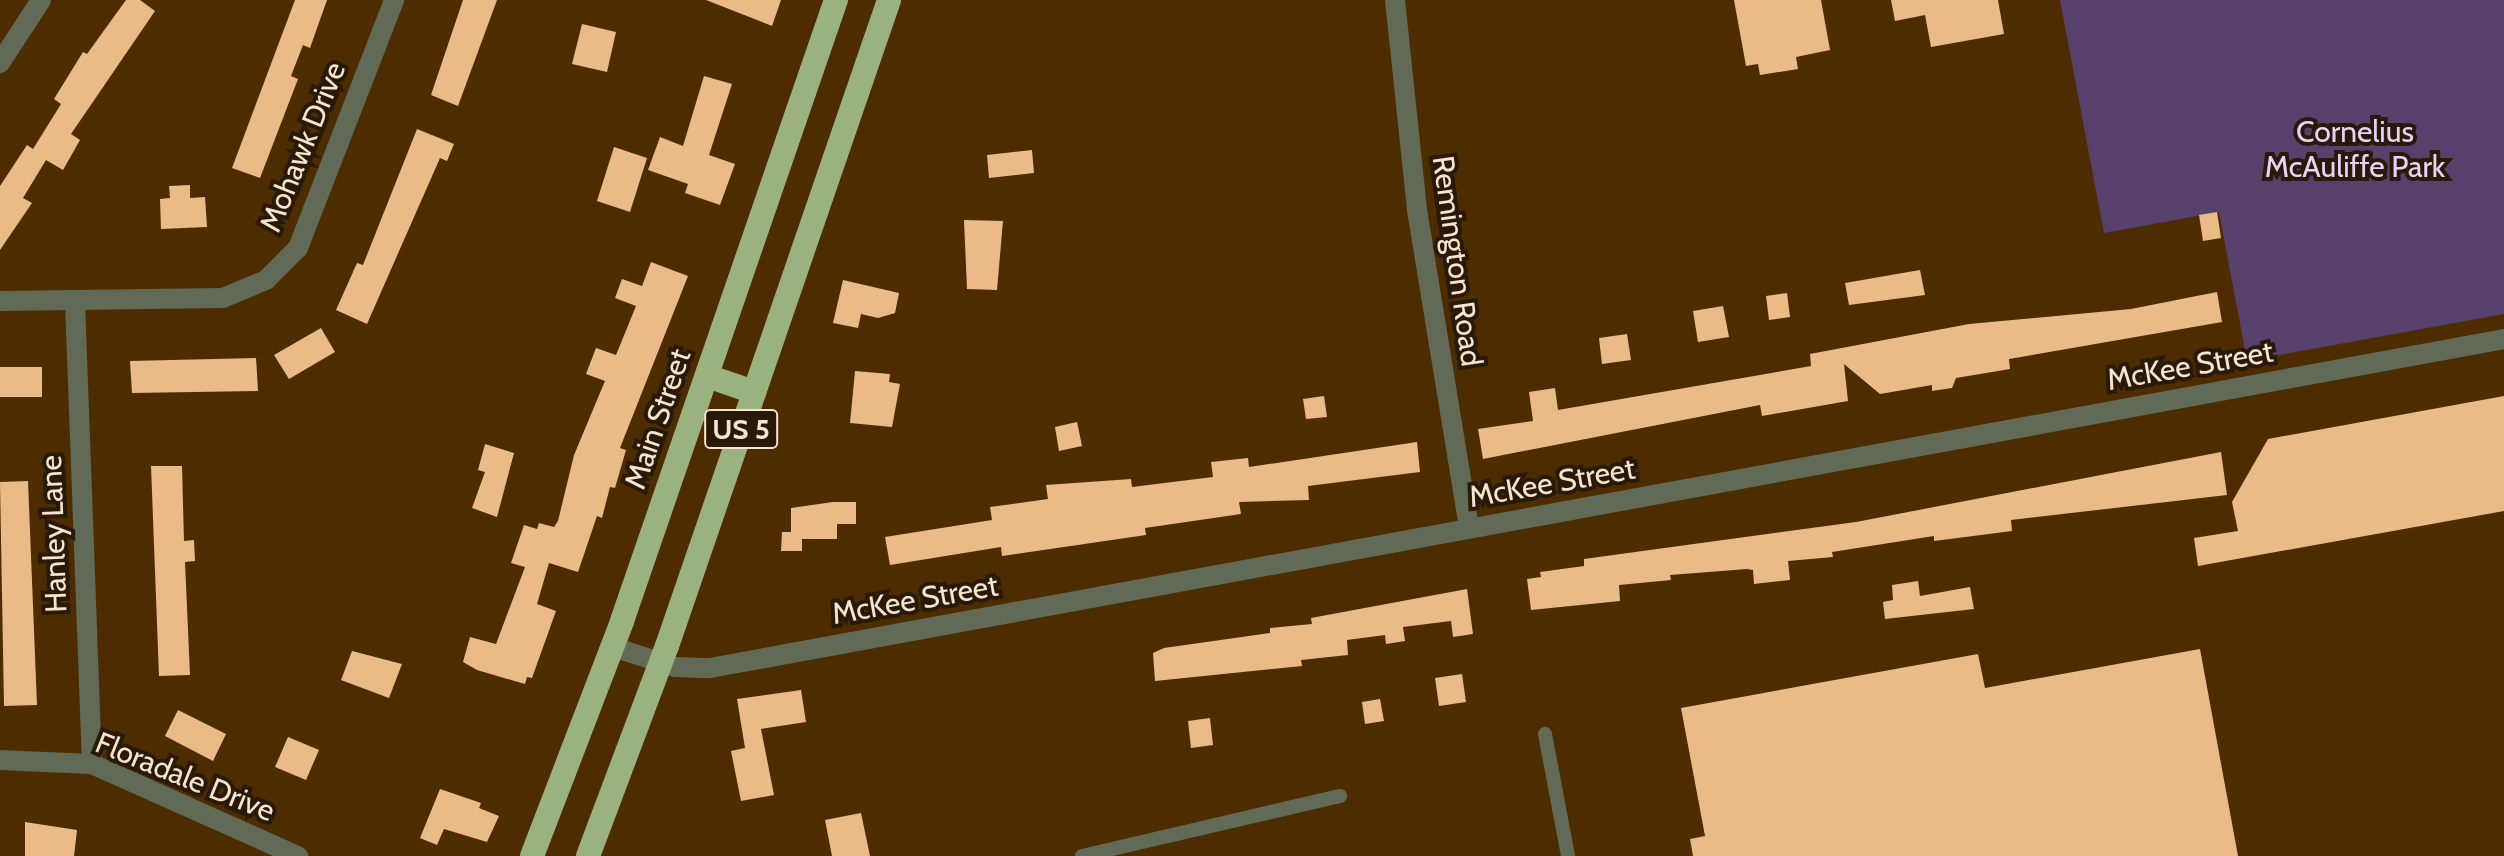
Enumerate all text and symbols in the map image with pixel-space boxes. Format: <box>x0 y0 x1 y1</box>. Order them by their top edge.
street label: Mohawk Drive <box>253 57 353 237</box>
park label: Cornelius McAuliffe Park <box>2265 114 2445 184</box>
street label: Remington Road <box>1424 153 1490 369</box>
street label: McKee Street <box>2104 334 2276 398</box>
street label: Main Street <box>617 344 699 494</box>
road number: US 5 <box>703 405 779 453</box>
street label: McKee Street <box>1466 451 1638 515</box>
street label: Hanley Lane <box>33 455 75 613</box>
street label: McKee Street <box>829 568 1001 632</box>
street label: Floradale Drive <box>90 725 280 829</box>

